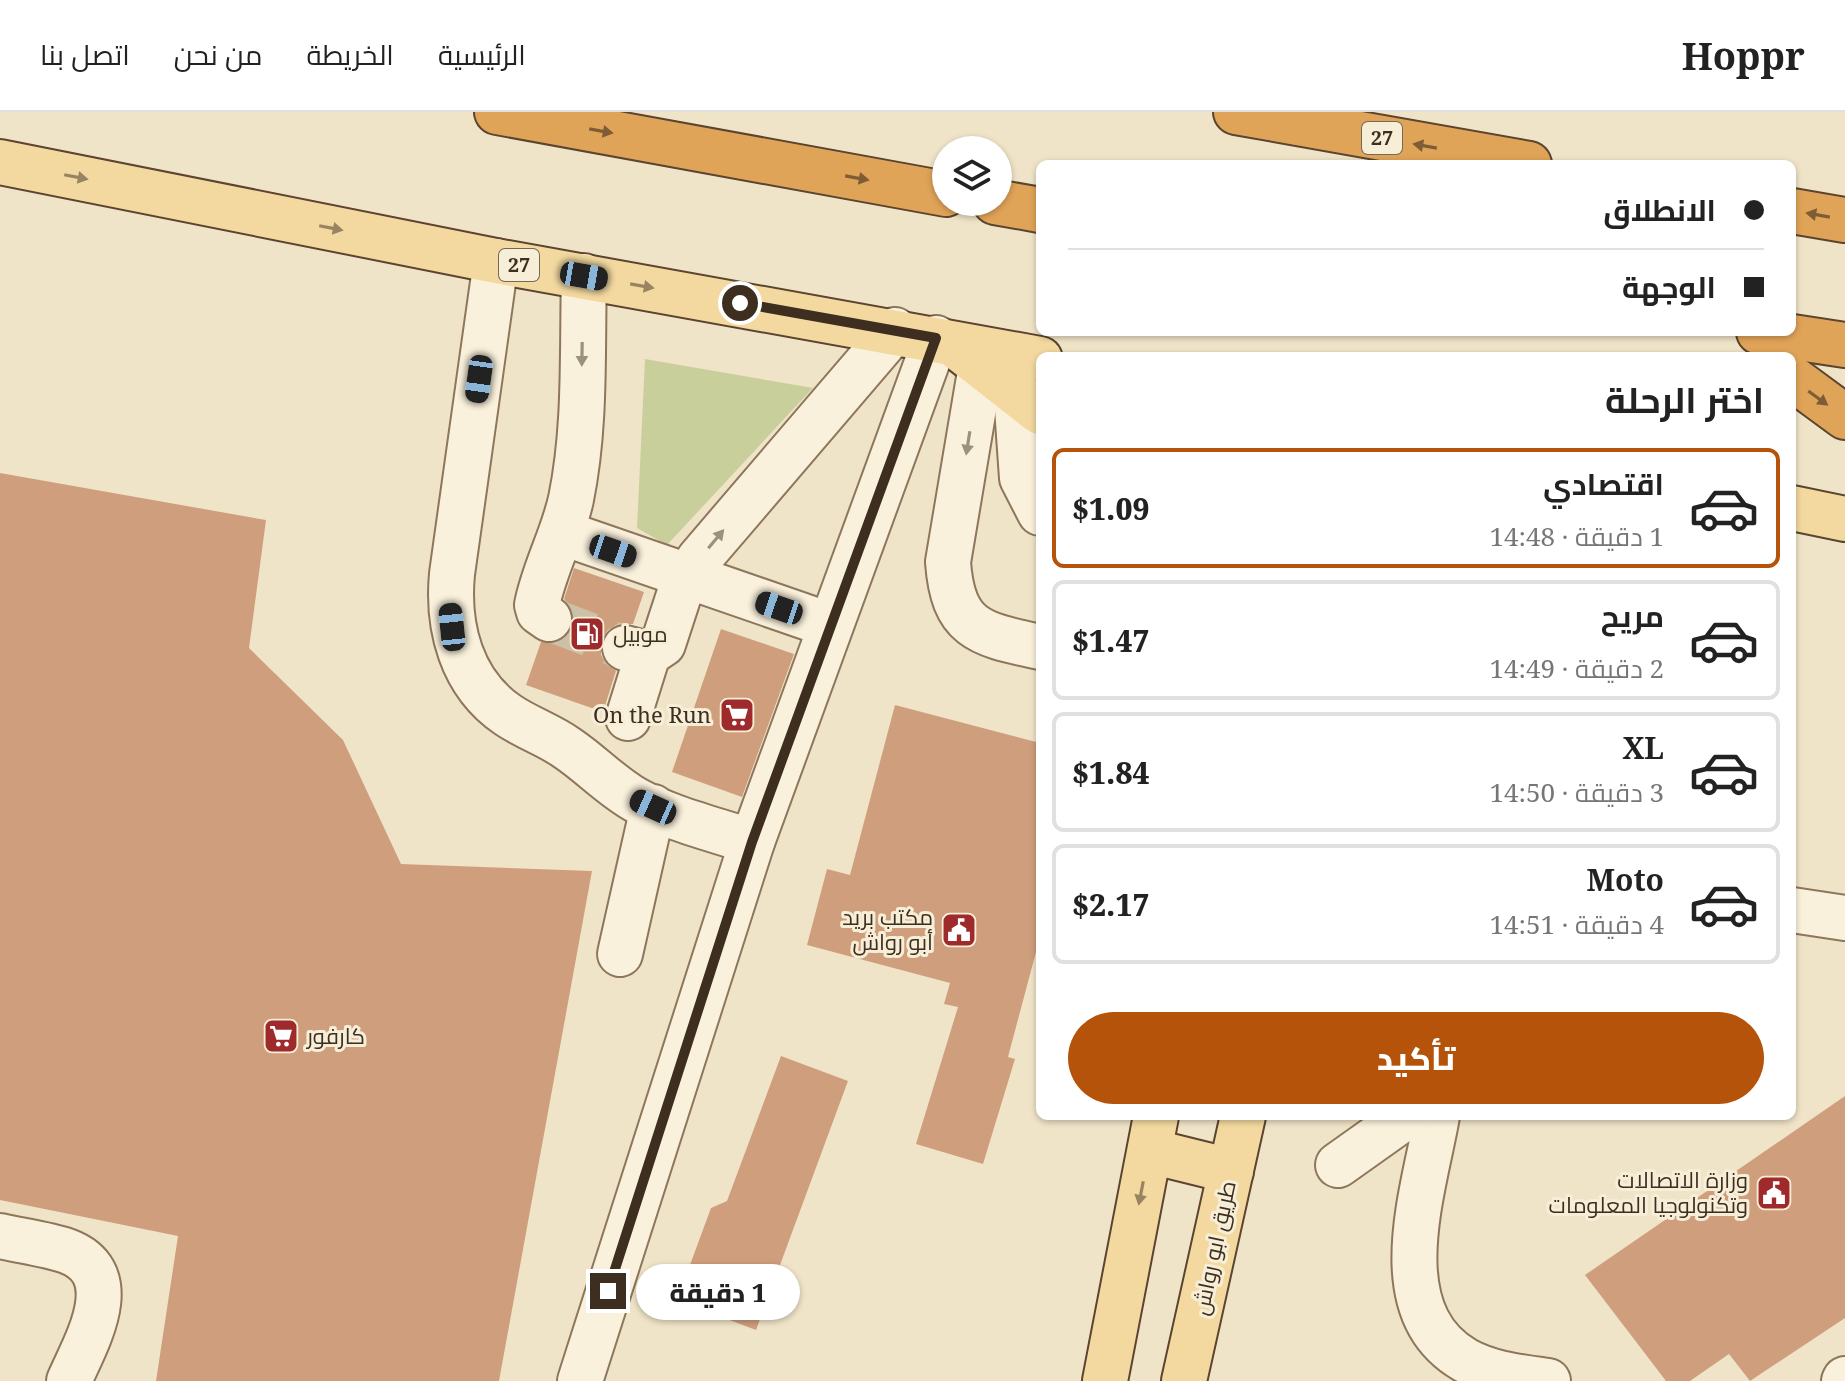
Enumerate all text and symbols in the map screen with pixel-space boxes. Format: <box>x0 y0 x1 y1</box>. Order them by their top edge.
text: Hoppr <box>1682 29 1805 81</box>
text: اتصل بنا <box>40 35 130 73</box>
text: من نحن <box>174 35 262 73</box>
text: الخريطة <box>306 35 394 73</box>
text: الرئيسية <box>438 35 526 73</box>
road number: 27 <box>1362 122 1402 154</box>
one-way arrow <box>589 125 614 138</box>
map controls <box>932 136 1012 216</box>
button: layers <box>932 136 1012 216</box>
one-way arrow <box>1412 139 1437 151</box>
one-way arrow <box>64 171 89 184</box>
one-way arrow <box>845 172 870 184</box>
text: الانطلاق <box>1603 189 1716 230</box>
one-way arrow <box>1806 209 1831 221</box>
one-way arrow <box>319 223 344 235</box>
road number: 27 <box>499 249 539 281</box>
car <box>558 260 610 292</box>
text: الوجهة <box>1622 266 1716 307</box>
one-way arrow <box>630 281 655 293</box>
route start <box>722 285 758 321</box>
one-way arrow <box>576 342 588 367</box>
car <box>464 354 494 404</box>
text: اختر الرحلة <box>1605 375 1764 424</box>
one-way arrow <box>1808 389 1829 405</box>
one-way arrow <box>961 431 974 456</box>
text: اقتصادي <box>1543 463 1664 504</box>
icon: car <box>1688 472 1760 544</box>
text: $1.09 <box>1072 488 1149 529</box>
text: 1 دقيقة · 14:48 <box>1489 518 1664 554</box>
one-way arrow <box>707 529 724 549</box>
car <box>586 532 640 570</box>
car <box>752 589 806 627</box>
text: مريح <box>1601 595 1664 636</box>
car <box>438 602 466 652</box>
icon: car <box>1688 604 1760 676</box>
fuel station icon: موبيل <box>568 615 606 653</box>
place label: موبيل <box>613 618 668 648</box>
text: $1.47 <box>1072 620 1149 661</box>
text: 2 دقيقة · 14:49 <box>1489 650 1664 686</box>
supermarket icon: On the Run <box>718 696 756 734</box>
place label: On the Run <box>593 699 711 729</box>
text: XL <box>1622 727 1664 768</box>
icon: car <box>1688 736 1760 808</box>
text: $1.84 <box>1072 752 1149 793</box>
text: 3 دقيقة · 14:50 <box>1489 774 1664 810</box>
car <box>626 786 680 828</box>
text: Moto <box>1586 859 1664 900</box>
icon: car <box>1688 868 1760 940</box>
text: $2.17 <box>1072 884 1149 925</box>
place label: مكتب بريد أبو رواش <box>842 901 933 956</box>
text: 4 دقيقة · 14:51 <box>1489 906 1664 942</box>
public building icon: مكتب بريد أبو رواش <box>940 911 978 949</box>
button: تأكيد <box>1068 1012 1764 1104</box>
supermarket icon: كارفور <box>262 1017 300 1055</box>
place label: كارفور <box>305 1020 365 1050</box>
place label: وزارة الاتصالات وتكنولوجيا المعلومات <box>1549 1164 1748 1219</box>
public building icon: وزارة الاتصالات وتكنولوجيا المعلومات <box>1755 1174 1793 1212</box>
street label: طريق ابو رواش <box>1184 1178 1242 1318</box>
one-way arrow <box>1135 1180 1147 1205</box>
callout: 1 دقيقة <box>636 1263 800 1319</box>
route end <box>590 1273 626 1309</box>
text: 1 دقيقة <box>669 1274 767 1310</box>

